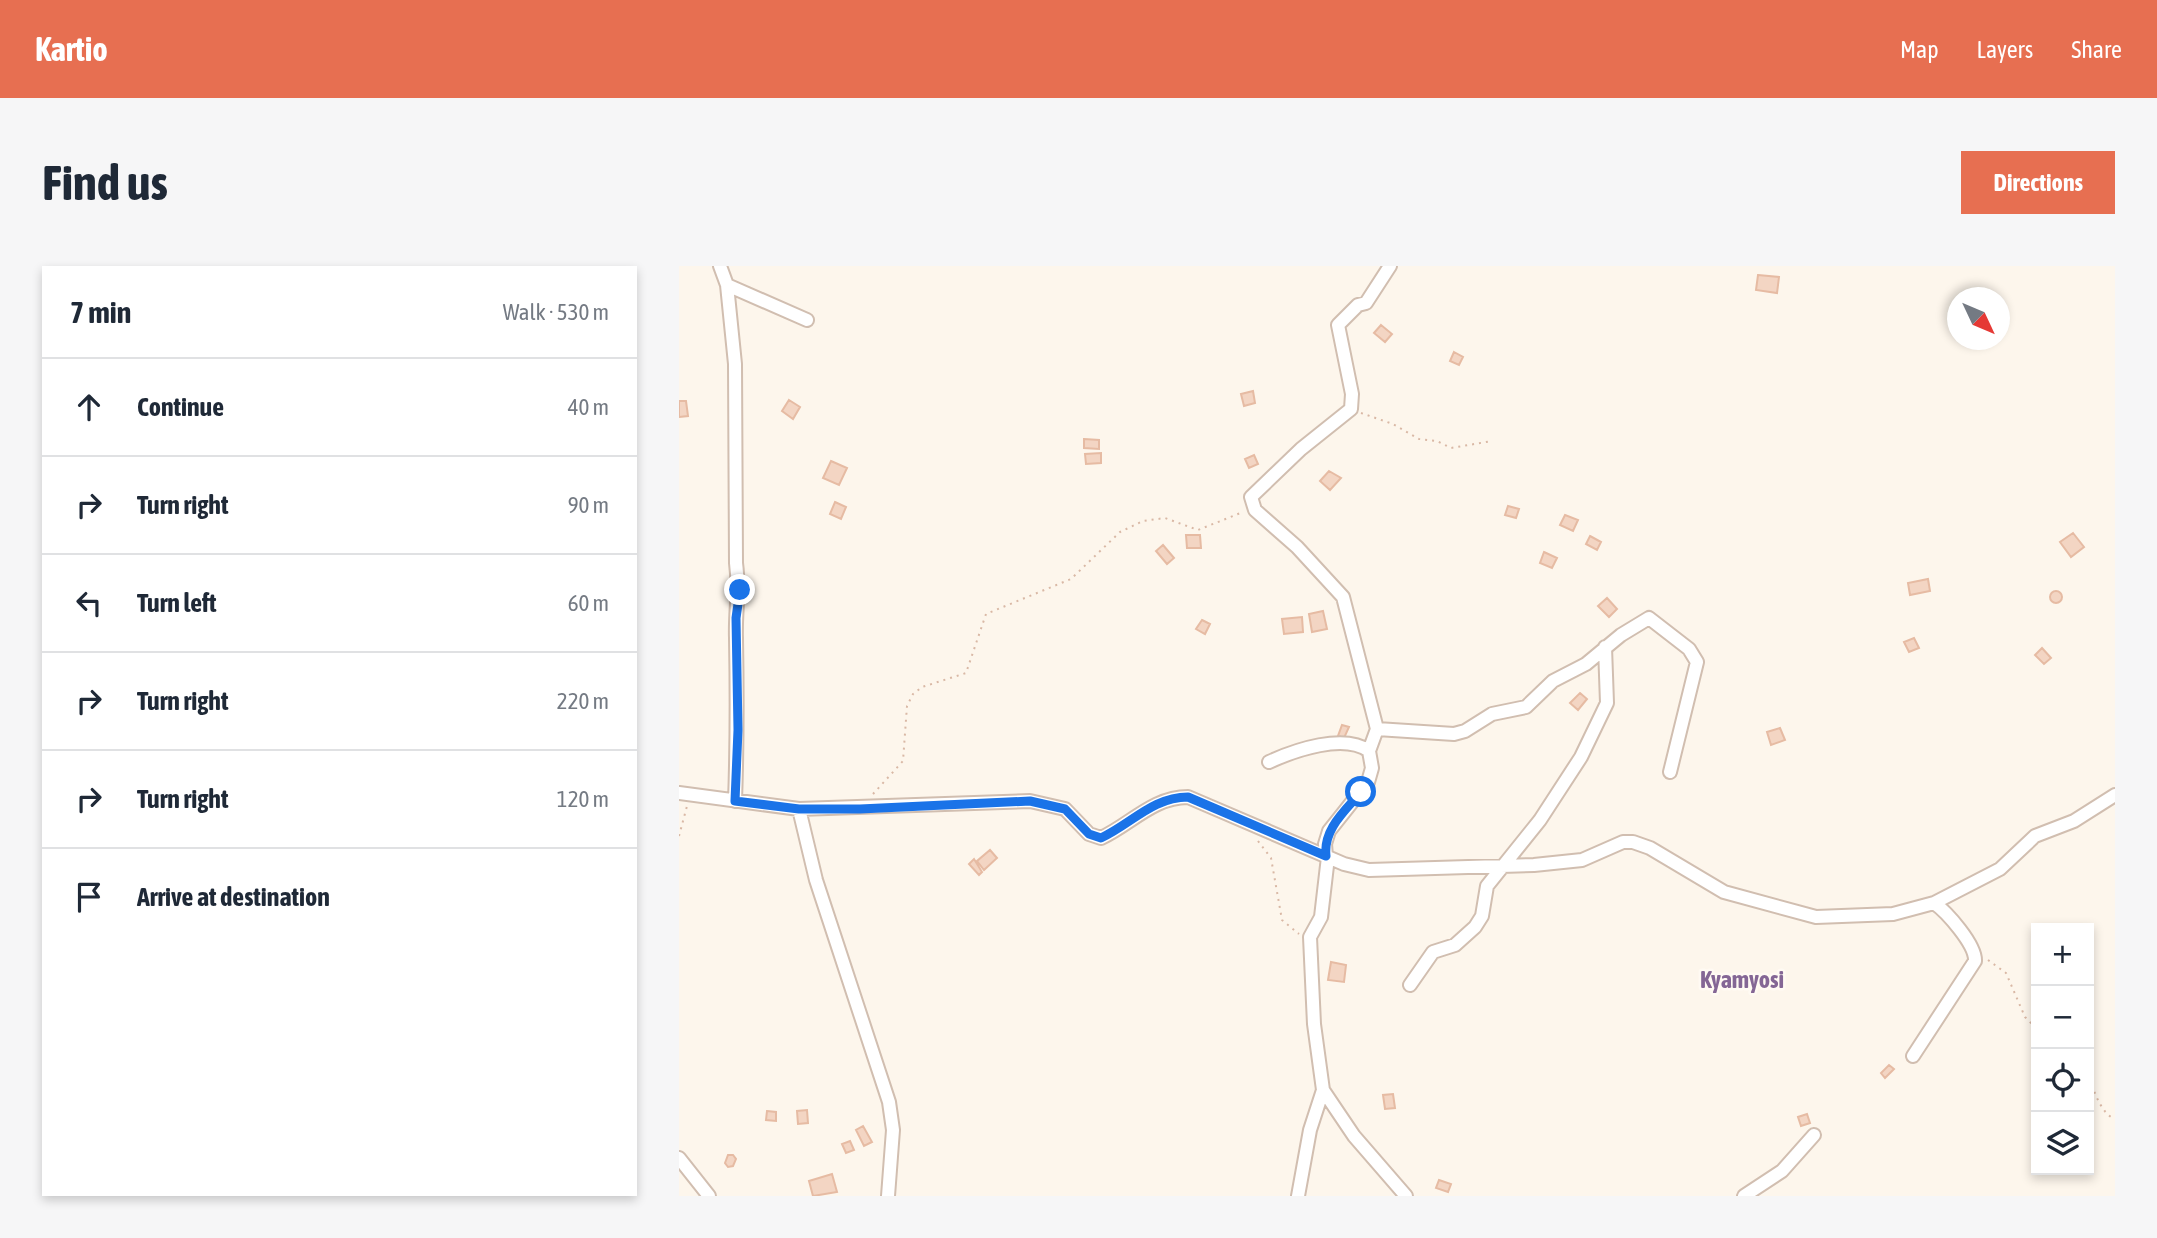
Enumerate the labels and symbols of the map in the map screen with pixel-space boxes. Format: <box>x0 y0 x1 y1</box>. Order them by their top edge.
north arrow <box>1947 287 2010 350</box>
route end <box>724 574 755 605</box>
route start <box>1345 776 1376 807</box>
district label: Kyamyosi <box>1700 966 1784 993</box>

